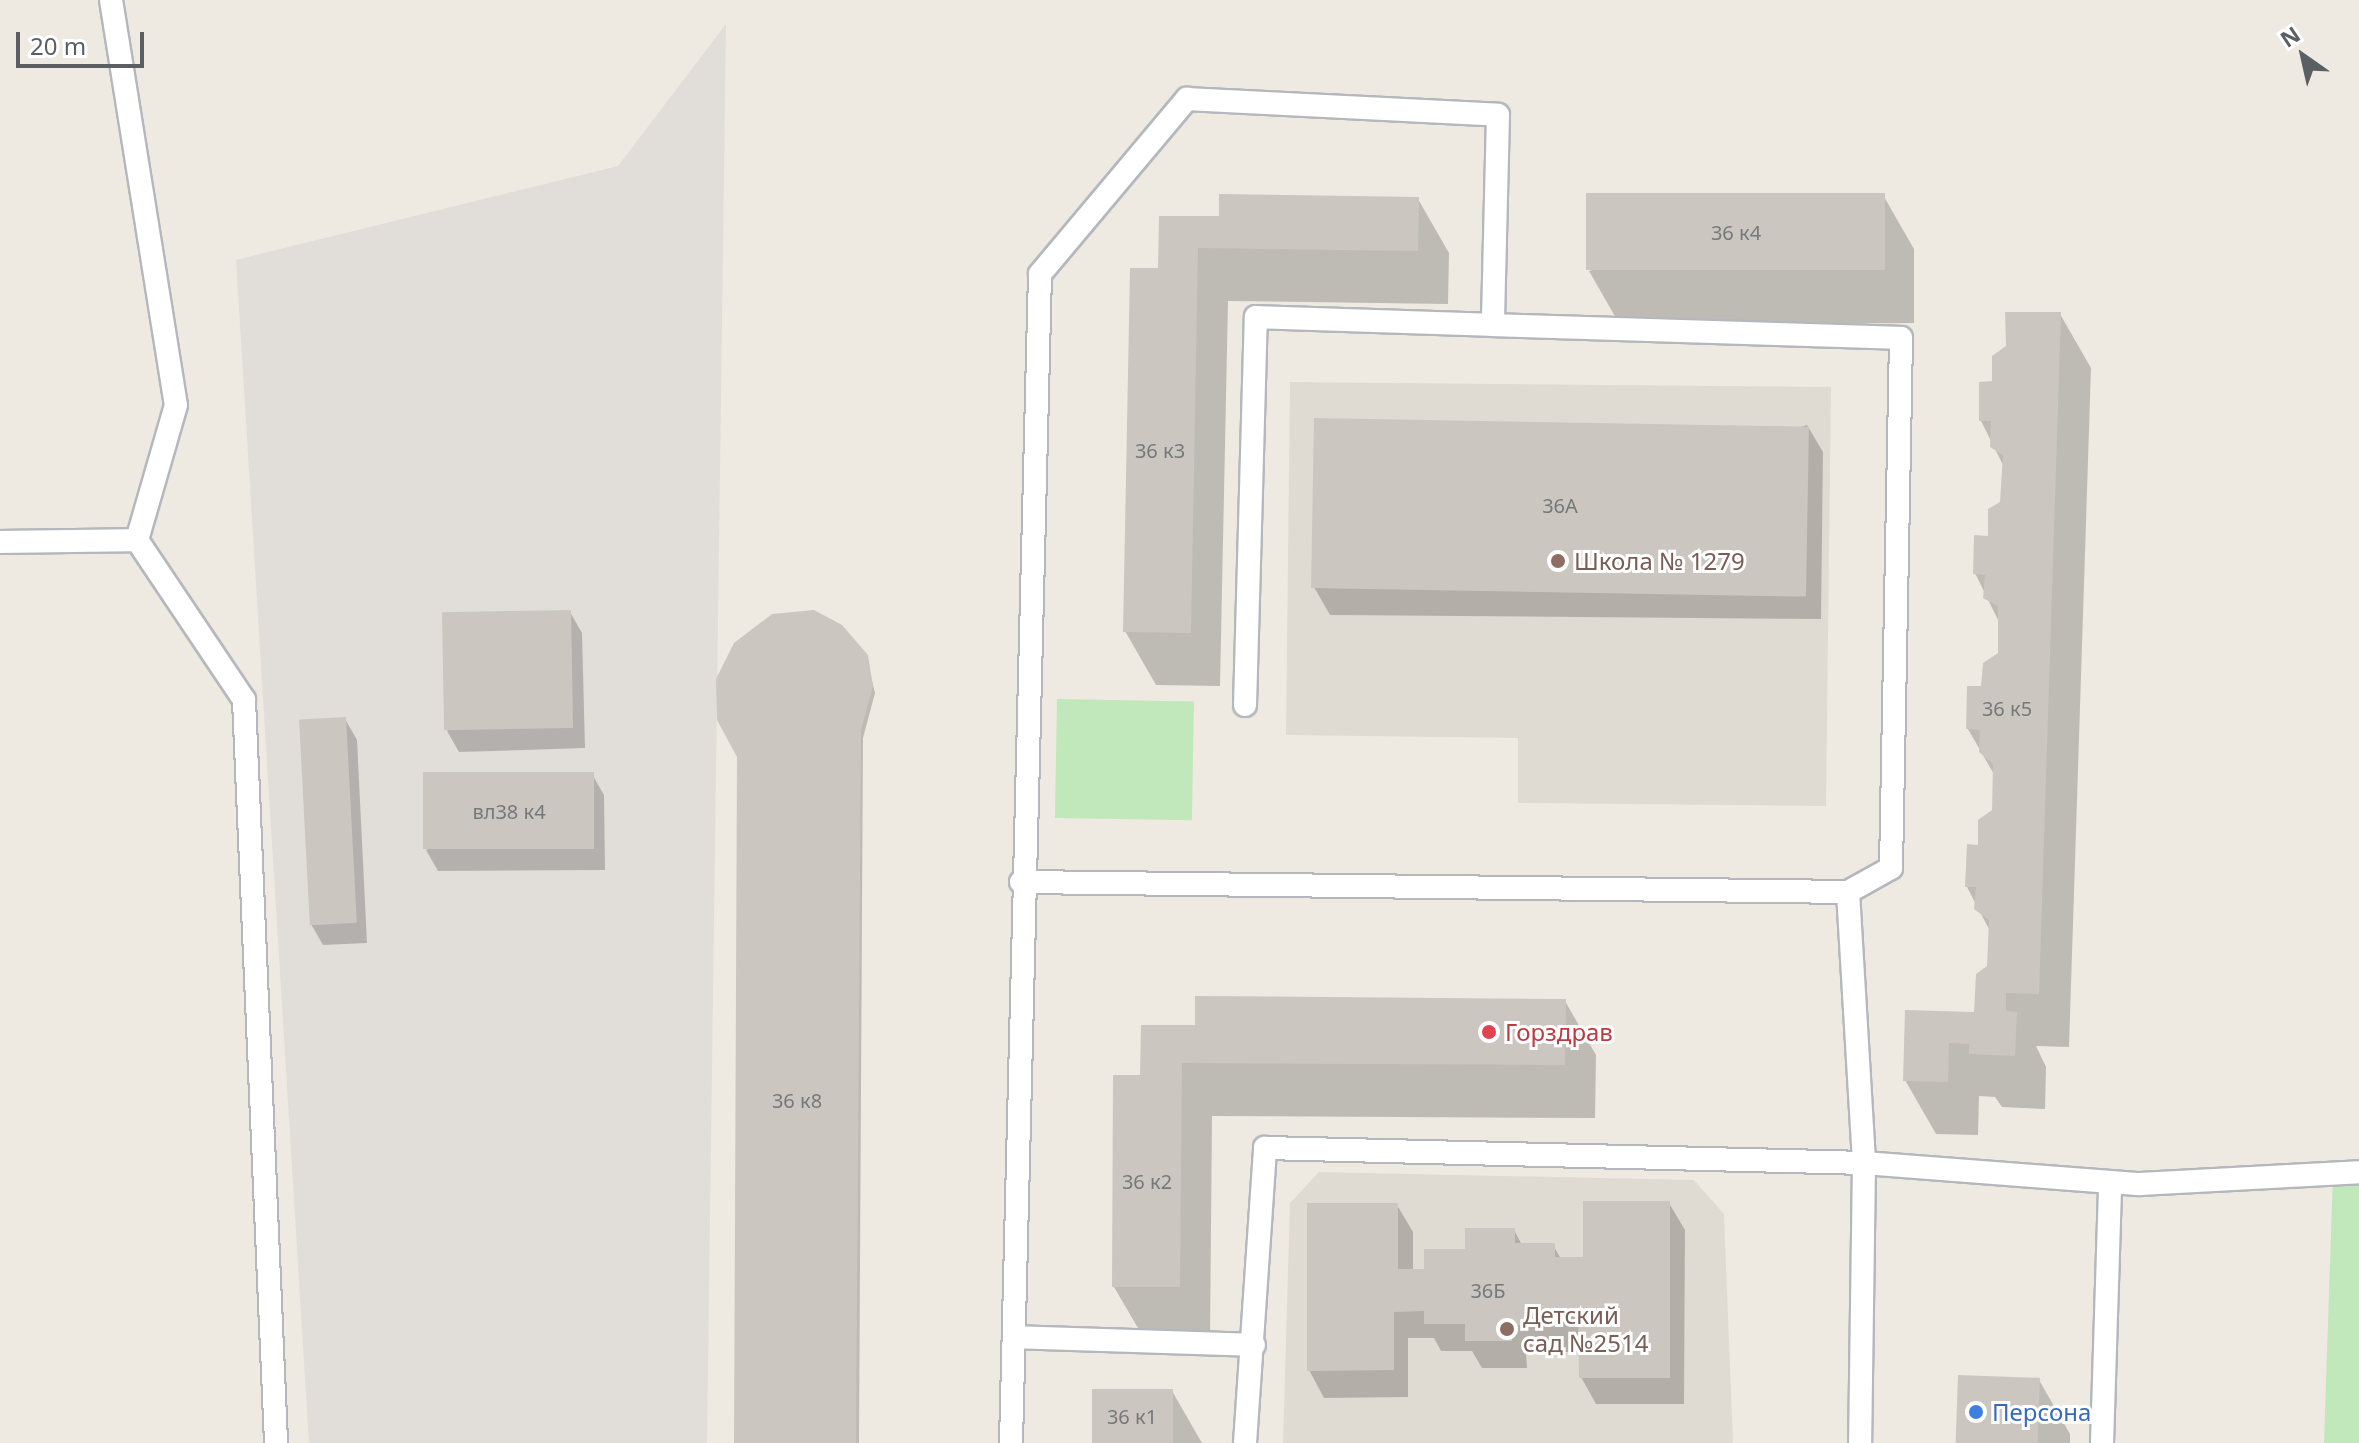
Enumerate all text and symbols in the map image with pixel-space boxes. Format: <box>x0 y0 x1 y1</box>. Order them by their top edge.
scale bar <box>20 16 148 66</box>
north arrow <box>2263 16 2343 96</box>
text: N <box>2274 19 2305 54</box>
text: 20 m <box>30 29 86 62</box>
house number: 36 к4 <box>1711 220 1761 244</box>
house number: 36 к3 <box>1135 438 1185 462</box>
house number: 36А <box>1542 493 1578 517</box>
place label: Школа № 1279 <box>1574 547 1745 575</box>
marker: Школа № 1279 <box>1549 552 1567 570</box>
house number: 36 к5 <box>1982 696 2032 720</box>
house number: вл38 к4 <box>472 799 546 823</box>
place label: Горздрав <box>1505 1018 1613 1046</box>
marker: Горздрав <box>1480 1023 1498 1041</box>
house number: 36 к8 <box>772 1088 822 1112</box>
house number: 36 к2 <box>1122 1169 1172 1193</box>
house number: 36Б <box>1470 1278 1506 1302</box>
place label: Детский сад №2514 <box>1523 1301 1648 1357</box>
marker: Детский сад №2514 <box>1498 1320 1516 1338</box>
place label: Персона <box>1992 1398 2091 1426</box>
marker: Персона <box>1967 1403 1985 1421</box>
house number: 36 к1 <box>1107 1404 1157 1428</box>

